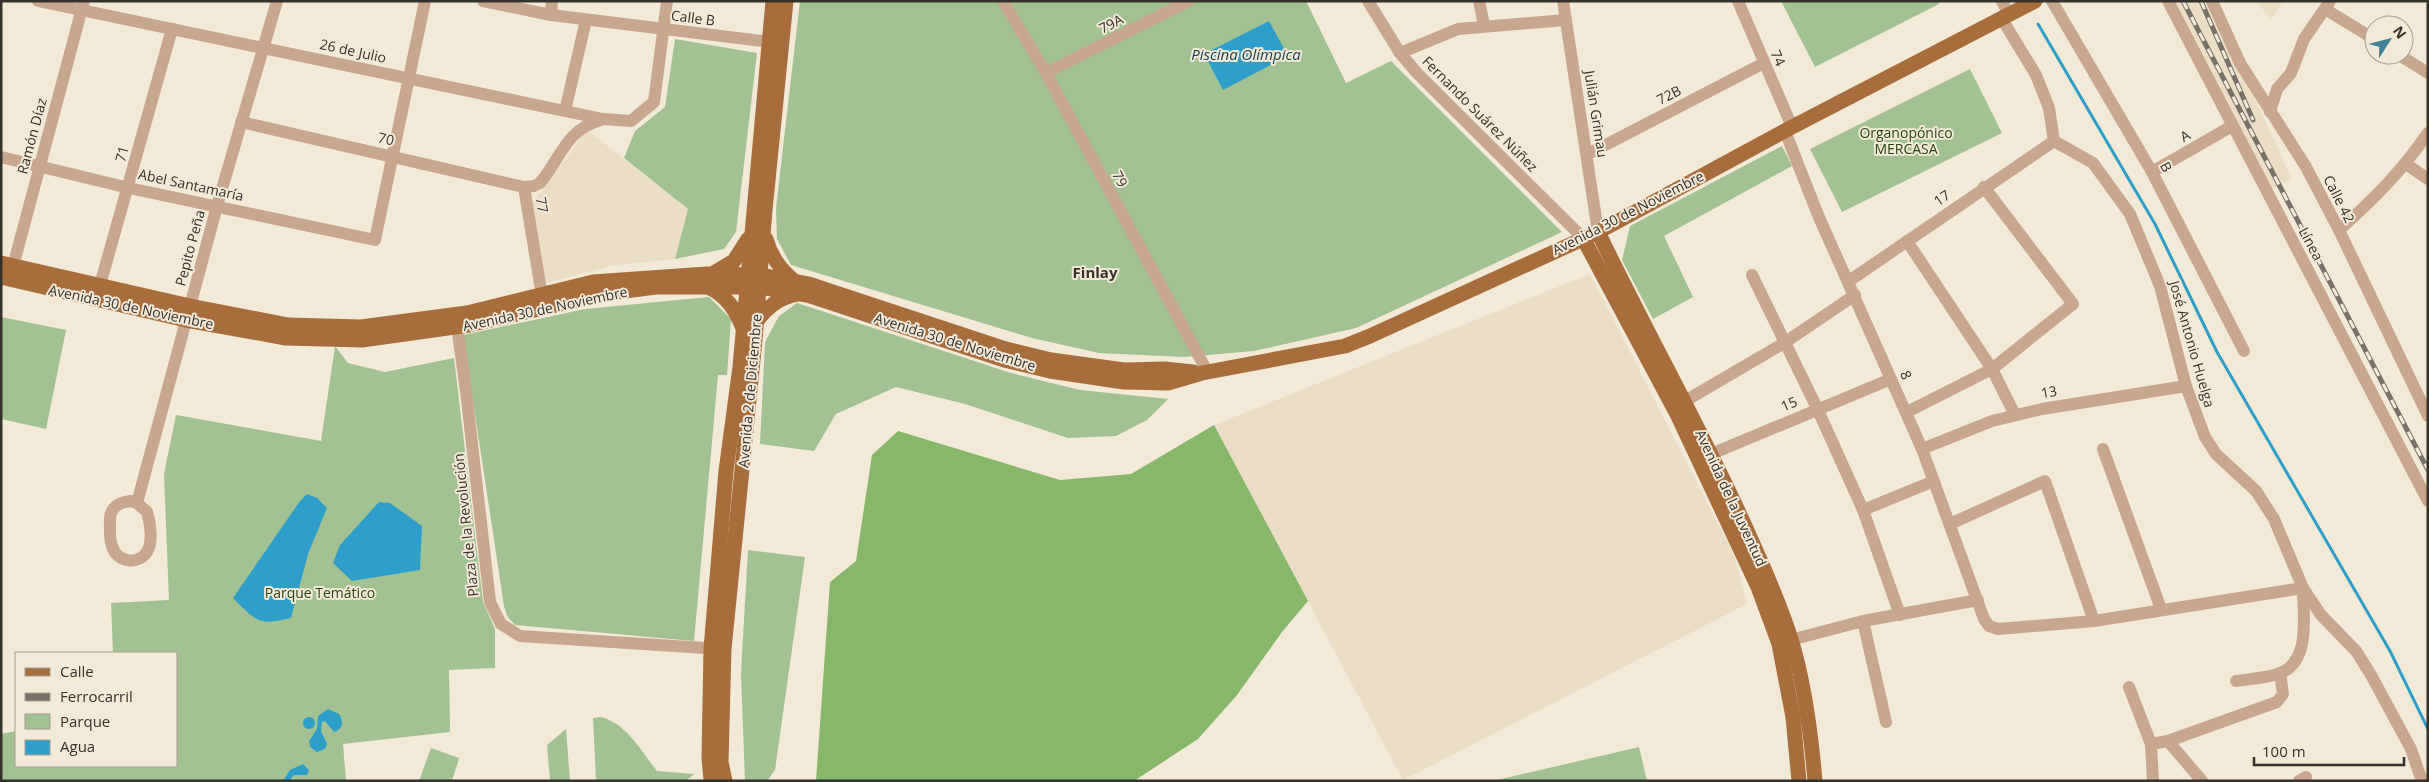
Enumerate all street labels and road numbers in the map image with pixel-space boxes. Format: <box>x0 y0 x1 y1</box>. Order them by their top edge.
street label: Calle B <box>670 5 716 30</box>
street label: 79A <box>1095 9 1126 38</box>
street label: 26 de Julio <box>318 34 388 67</box>
street label: 74 <box>1767 47 1790 69</box>
street label: Fernando Suárez Núñez <box>1418 52 1543 176</box>
street label: Julián Grimau <box>1580 67 1613 159</box>
street label: 72B <box>1653 80 1684 109</box>
street label: Ramón Díaz <box>12 95 51 176</box>
street label: A <box>2176 125 2193 146</box>
street label: 70 <box>376 127 396 150</box>
street label: 71 <box>110 144 133 164</box>
street label: B <box>2156 158 2177 175</box>
street label: Abel Santamaría <box>137 164 245 205</box>
street label: Avenida 30 de Noviembre <box>1549 166 1707 259</box>
street label: 79 <box>1108 167 1133 190</box>
street label: Calle 42 <box>2319 172 2360 226</box>
street label: 17 <box>1930 185 1954 210</box>
street label: 77 <box>532 195 553 214</box>
street label: Pepito Peña <box>170 208 209 288</box>
street label: Línea <box>2295 224 2328 264</box>
street label: José Antonio Huelga <box>2165 276 2220 409</box>
street label: Avenida 30 de Noviembre <box>47 280 215 333</box>
street label: Avenida 30 de Noviembre <box>461 282 629 335</box>
street label: Avenida 30 de Noviembre <box>872 308 1038 375</box>
street label: Avenida 2 de Diciembre <box>733 313 766 469</box>
street label: 8 <box>1896 367 1917 382</box>
street label: 13 <box>2039 381 2058 402</box>
street label: 15 <box>1778 392 1800 415</box>
street label: Avenida de la Juventud <box>1691 426 1771 569</box>
street label: Plaza de la Revolución <box>449 452 482 598</box>

